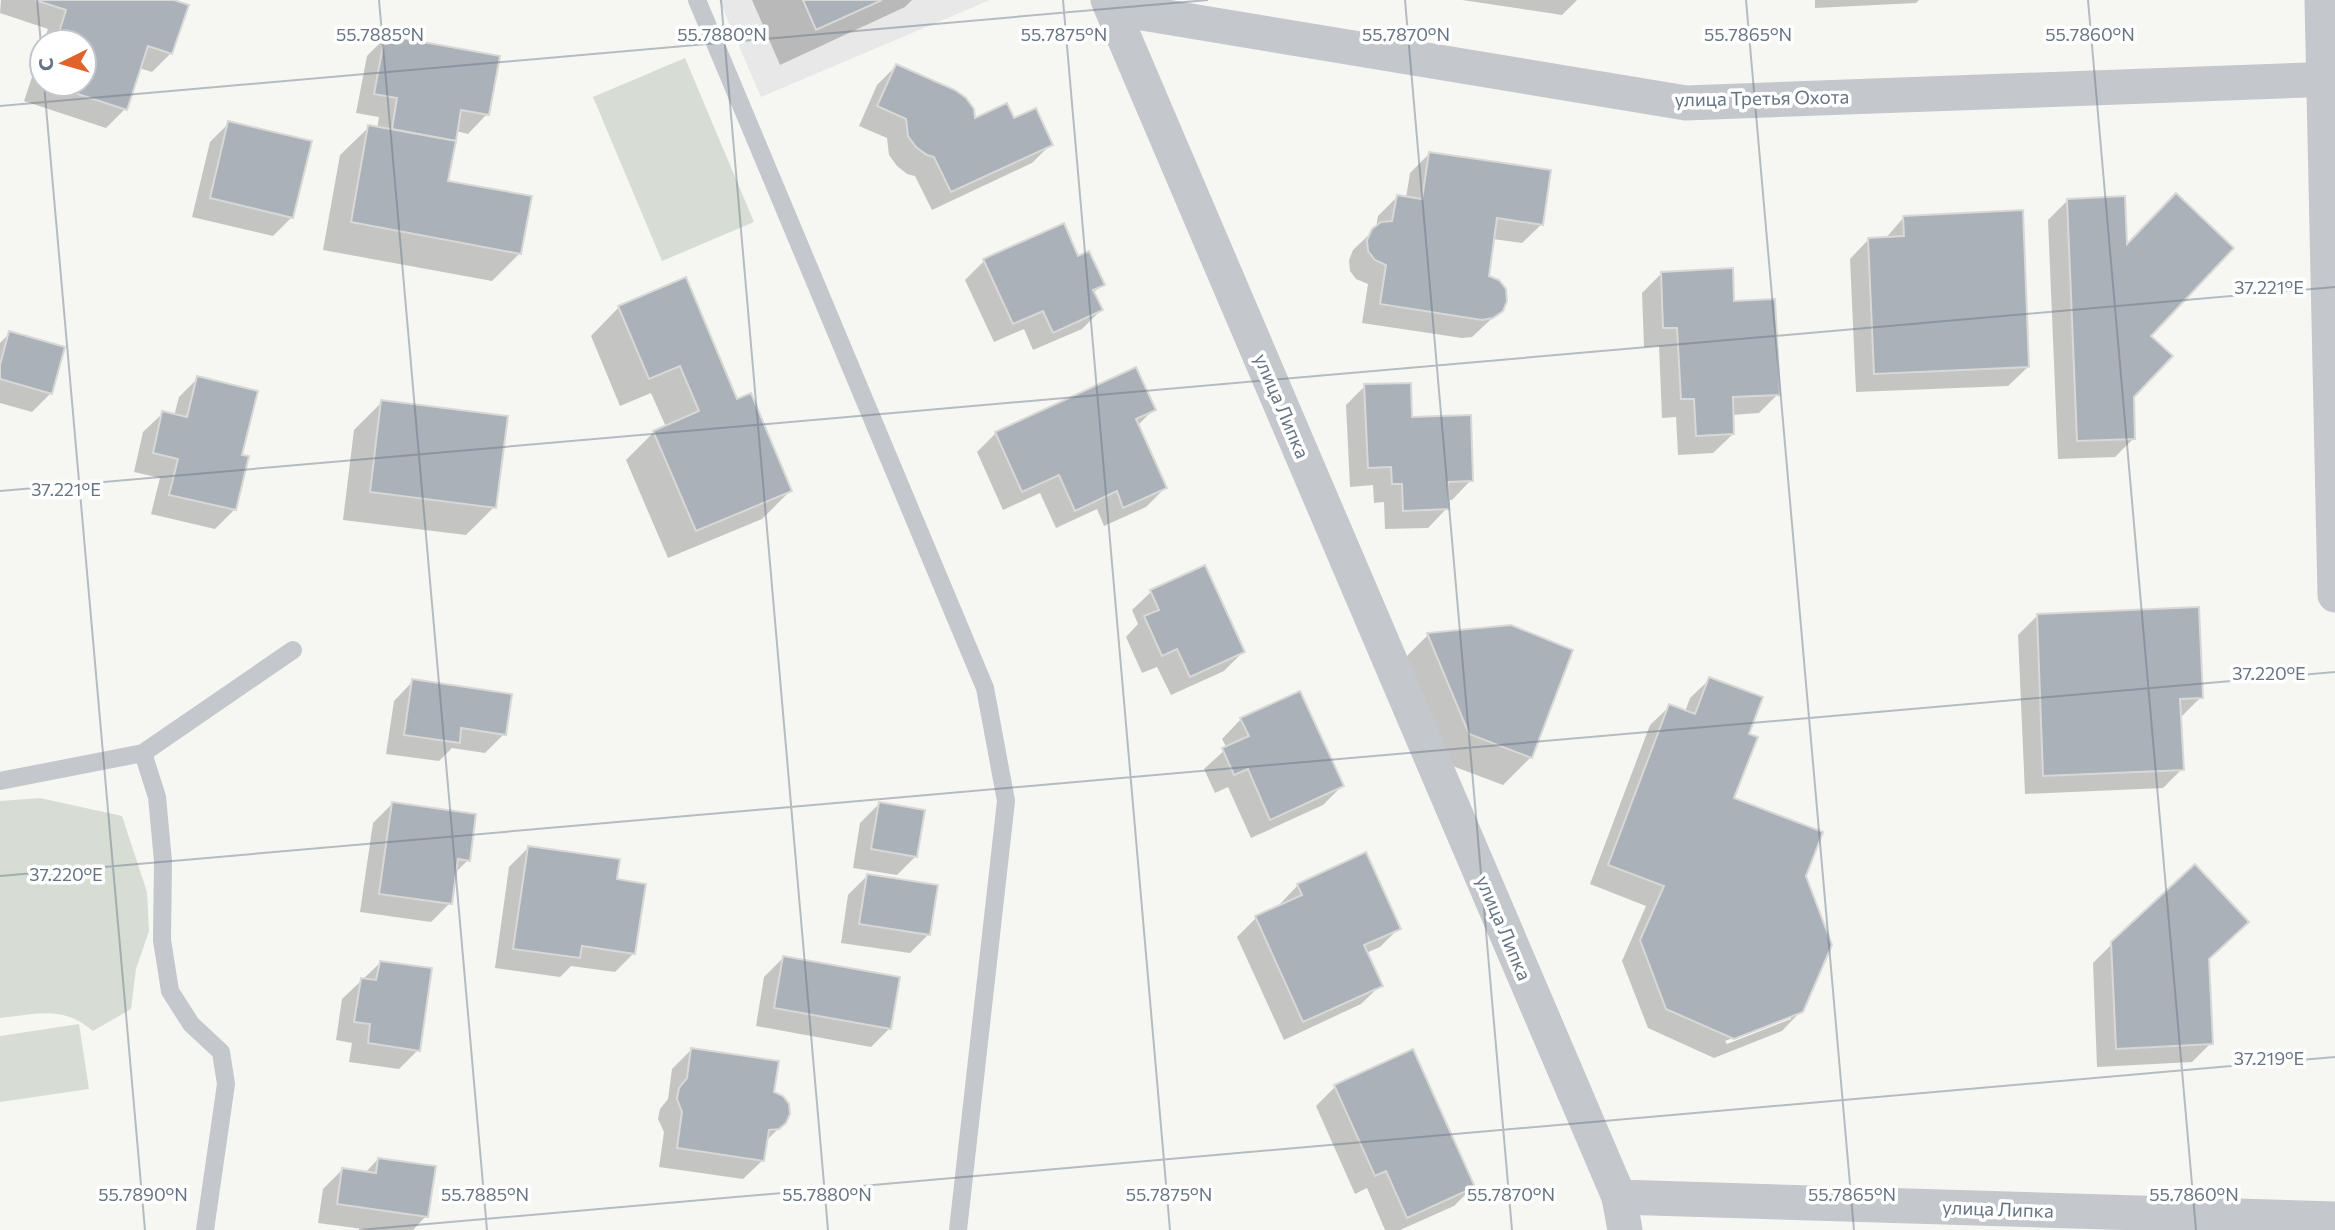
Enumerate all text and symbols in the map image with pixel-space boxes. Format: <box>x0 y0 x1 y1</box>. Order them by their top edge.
text: 55.7885°N <box>336 23 424 45</box>
text: 55.7880°N <box>677 23 767 45</box>
text: 55.7875°N <box>1021 23 1107 45</box>
text: 55.7870°N <box>1362 23 1450 45</box>
text: 55.7865°N <box>1704 23 1792 45</box>
text: 55.7860°N <box>2045 23 2135 45</box>
north arrow <box>28 28 98 98</box>
text: С <box>34 57 58 72</box>
street label: улица Третья Охота <box>1674 84 1850 111</box>
text: 37.221°E <box>2234 276 2304 298</box>
street label: улица Липка <box>1250 350 1315 462</box>
text: 37.221°E <box>31 478 101 500</box>
text: 37.220°E <box>2232 662 2306 684</box>
text: 37.220°E <box>29 863 103 885</box>
street label: улица Липка <box>1472 872 1537 984</box>
text: 37.219°E <box>2234 1047 2304 1069</box>
text: 55.7890°N <box>98 1183 188 1205</box>
text: 55.7885°N <box>441 1183 529 1205</box>
text: 55.7880°N <box>782 1183 872 1205</box>
text: 55.7875°N <box>1126 1183 1212 1205</box>
text: 55.7870°N <box>1467 1183 1555 1205</box>
text: 55.7865°N <box>1808 1183 1896 1205</box>
text: 55.7860°N <box>2149 1183 2239 1205</box>
street label: улица Липка <box>1942 1195 2054 1222</box>

